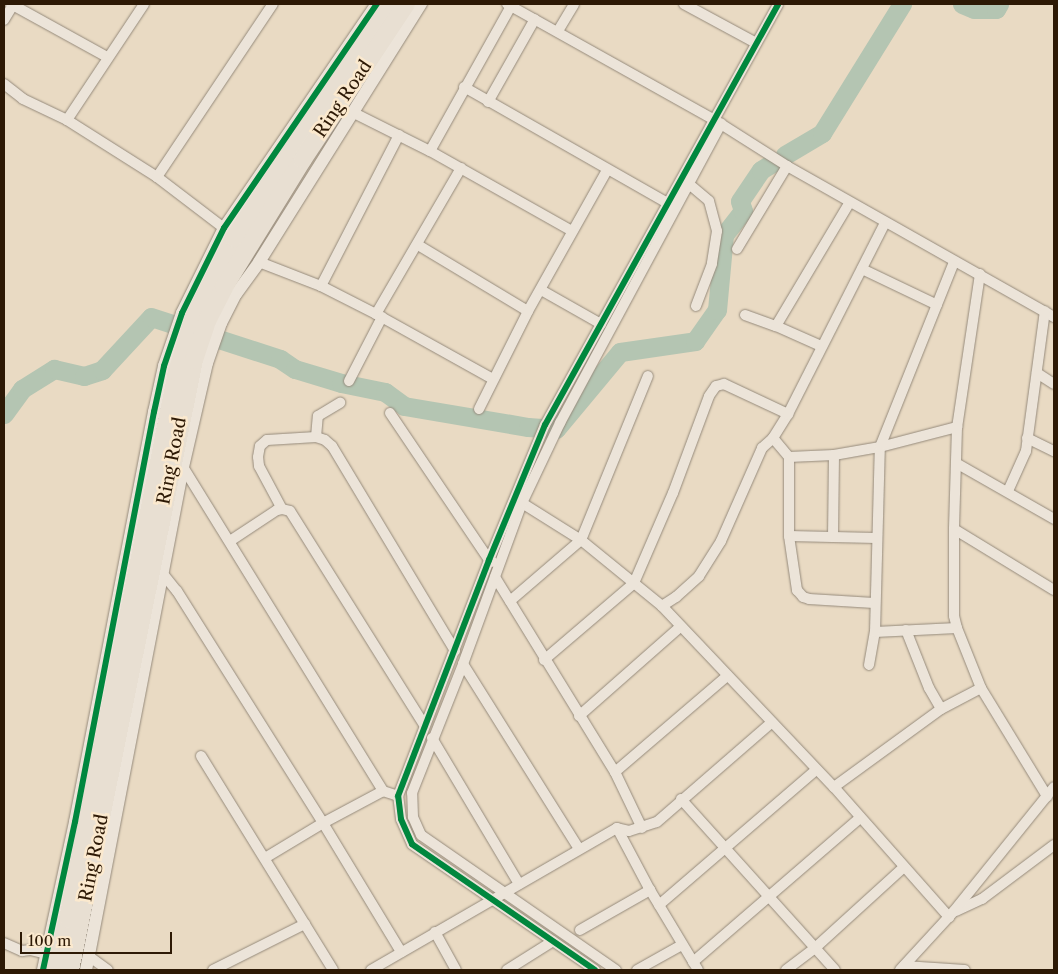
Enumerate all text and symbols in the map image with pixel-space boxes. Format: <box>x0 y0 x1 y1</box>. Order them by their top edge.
street label: Ring Road <box>309 56 377 142</box>
street label: Ring Road <box>153 415 191 507</box>
street label: Ring Road <box>75 812 113 904</box>
scale bar <box>22 922 175 954</box>
text: 100 m <box>28 931 71 950</box>

